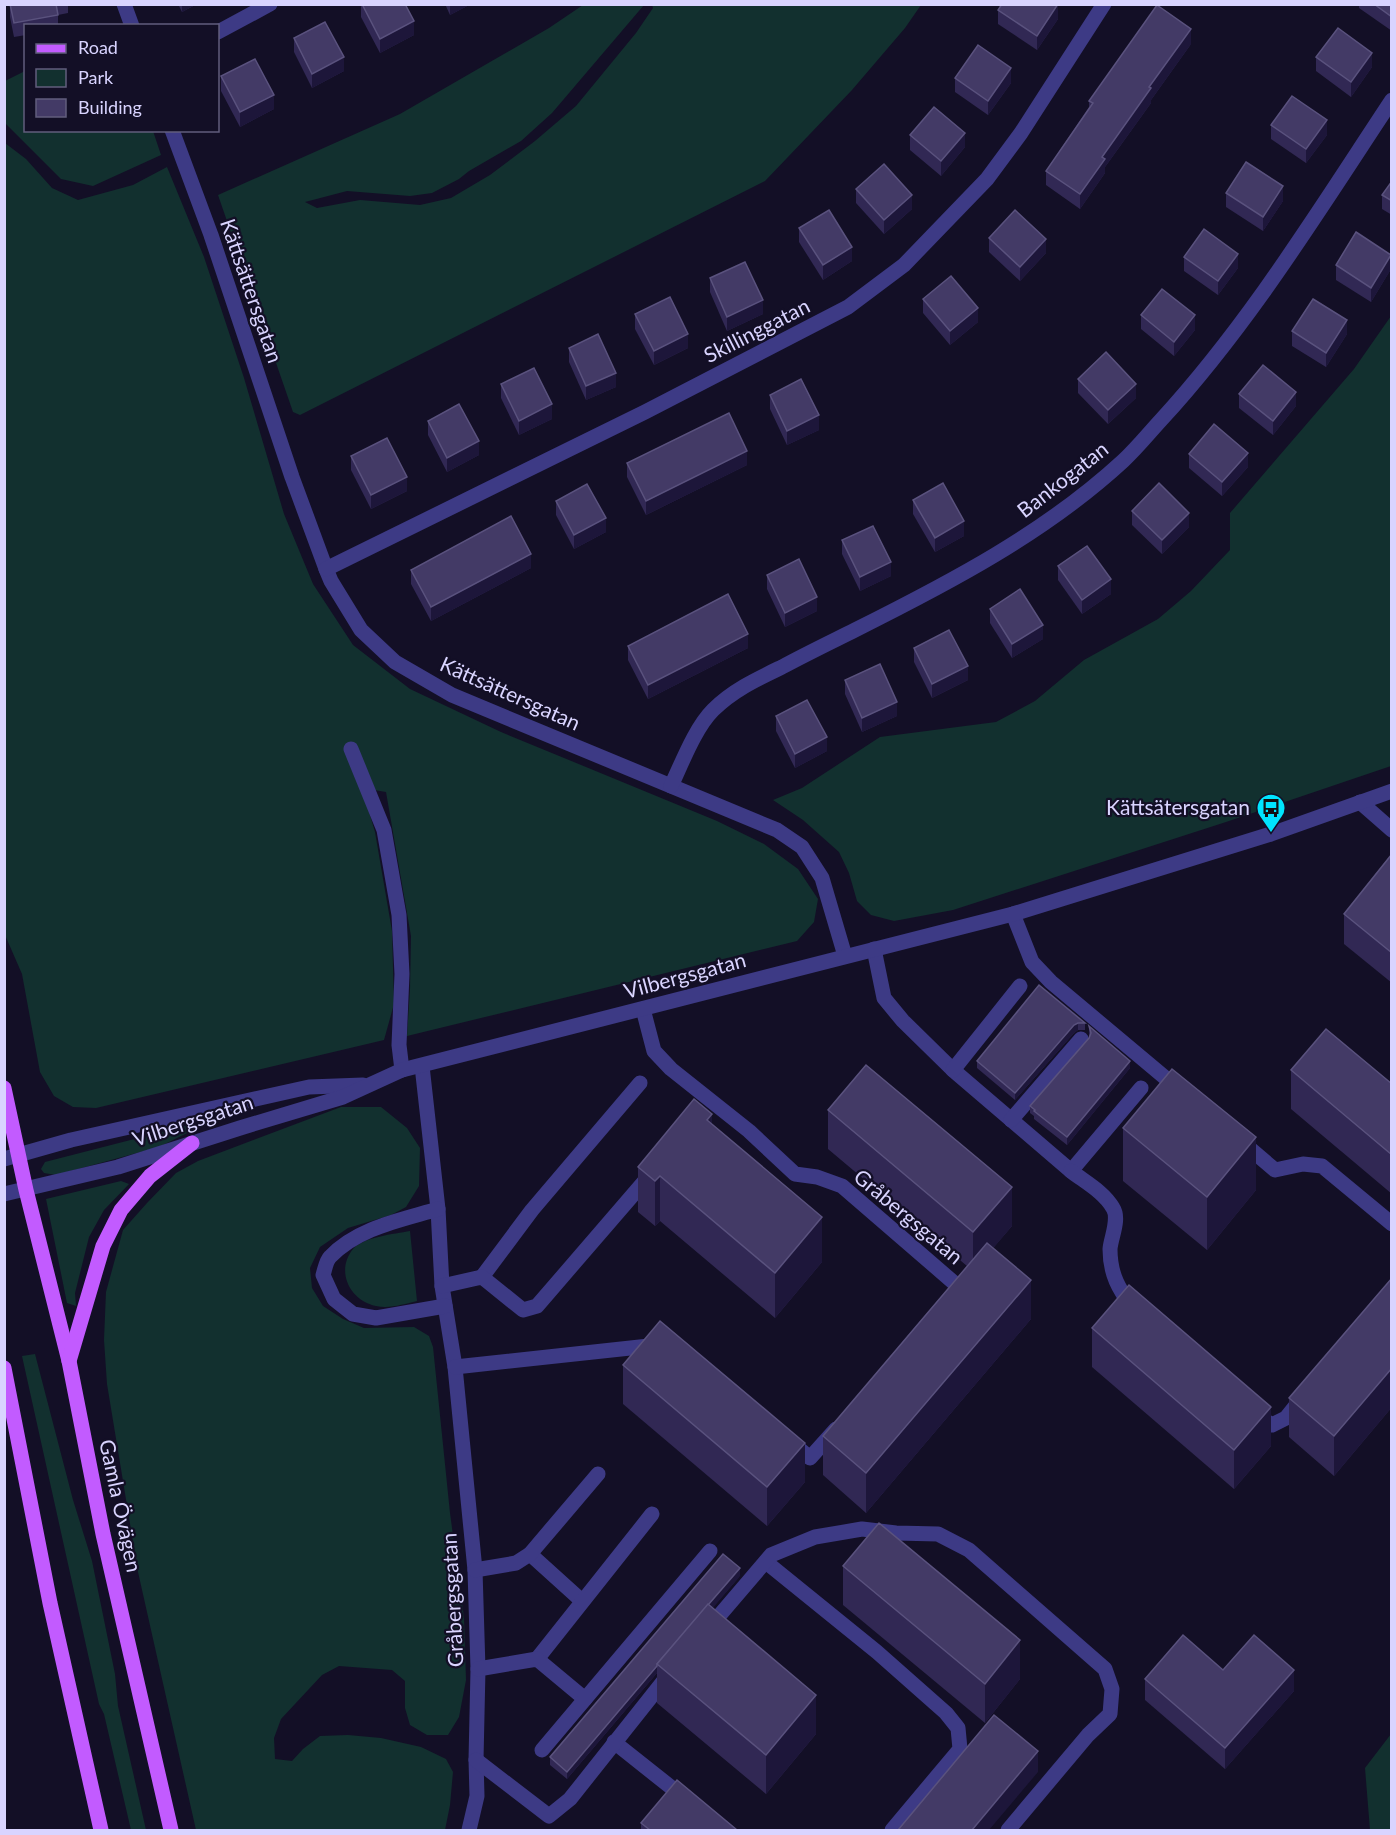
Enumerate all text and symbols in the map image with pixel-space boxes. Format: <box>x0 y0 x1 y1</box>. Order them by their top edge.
legend <box>24 24 219 132</box>
text: Road <box>78 36 118 58</box>
text: Park <box>78 66 114 88</box>
text: Building <box>78 96 142 118</box>
street label: Kättsättersgatan <box>216 215 289 366</box>
street label: Skillinggatan <box>699 292 813 367</box>
street label: Bankogatan <box>1012 436 1112 522</box>
street label: Kättsättersgatan <box>437 651 585 735</box>
bus stop icon: Kättsätersgatan <box>1255 792 1287 834</box>
place label: Kättsätersgatan <box>1106 794 1250 819</box>
street label: Vilbergsgatan <box>621 946 748 1003</box>
street label: Vilbergsgatan <box>129 1088 256 1151</box>
street label: Gråbergsgatan <box>850 1163 968 1269</box>
street label: Gamla Övägen <box>95 1437 148 1574</box>
street label: Gråbergsgatan <box>436 1532 467 1668</box>

